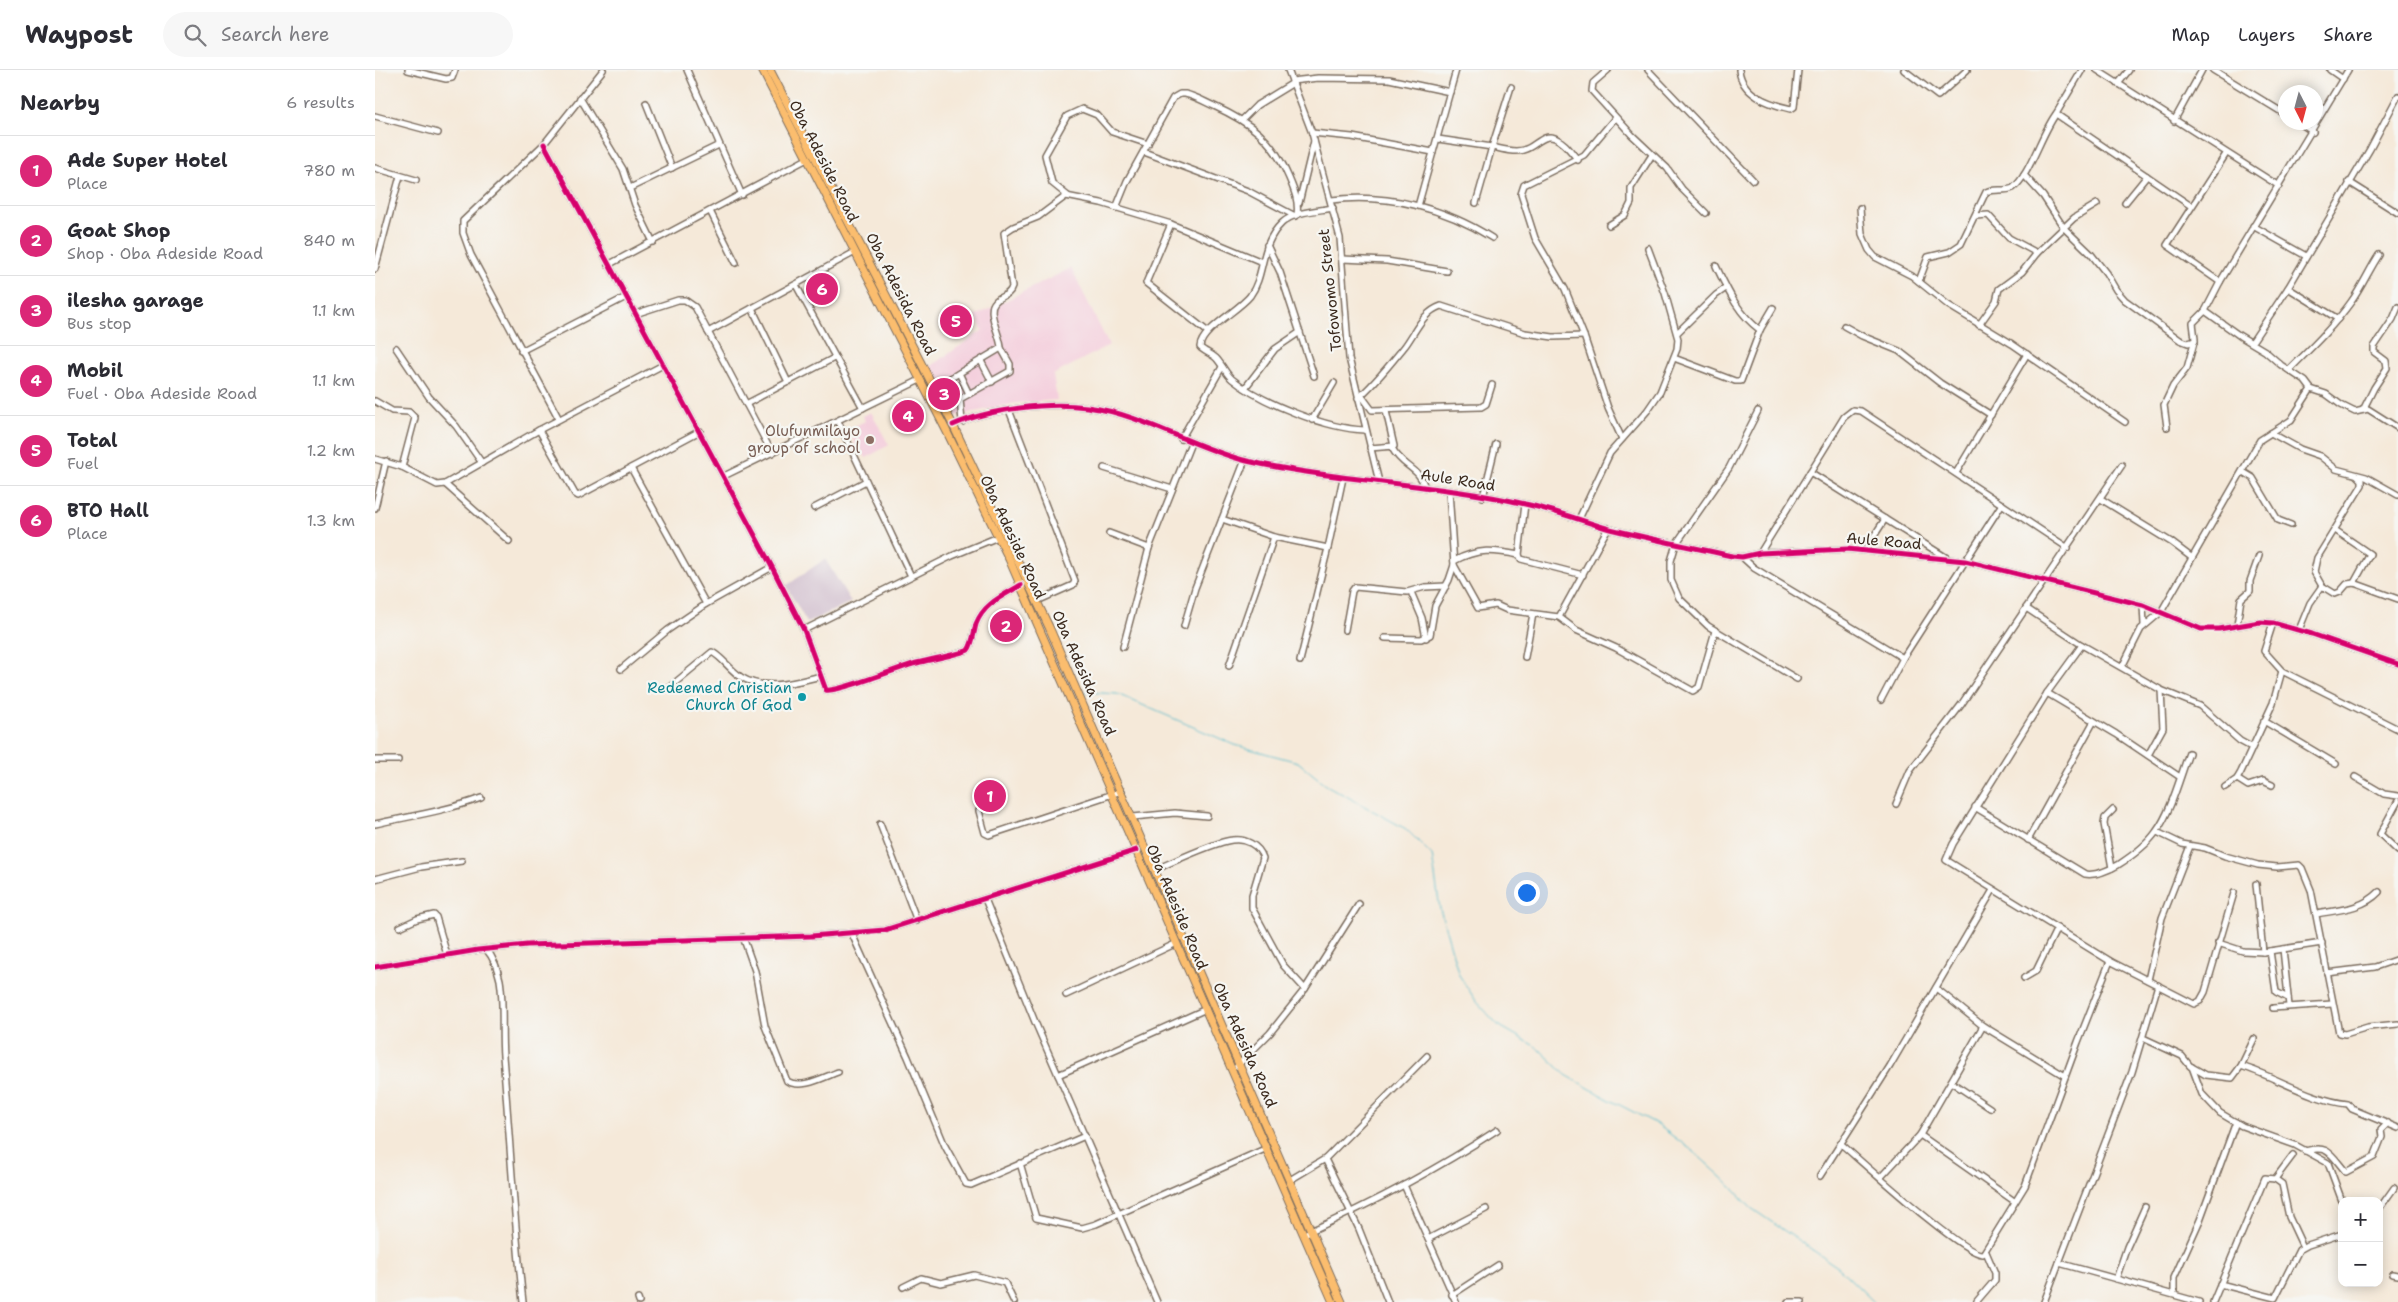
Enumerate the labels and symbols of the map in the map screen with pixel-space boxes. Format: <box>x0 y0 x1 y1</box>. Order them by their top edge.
north arrow <box>2278 85 2323 130</box>
street label: Oba Adeside Road <box>785 97 864 226</box>
street label: Tofowomo Street <box>1314 228 1346 352</box>
street label: Oba Adesida Road <box>861 229 941 359</box>
pin: 6 <box>806 270 838 308</box>
pin: 5 <box>940 302 972 340</box>
pin: 3 <box>928 375 960 413</box>
pin: 4 <box>892 397 924 435</box>
place label: Olufunmilayo group of school <box>748 421 860 458</box>
marker: Olufunmilayo group of school <box>864 434 876 446</box>
street label: Aule Road <box>1419 464 1497 496</box>
street label: Oba Adeside Road <box>976 472 1051 603</box>
street label: Aule Road <box>1846 528 1923 554</box>
pin: 2 <box>990 607 1022 645</box>
street label: Oba Adesida Road <box>1047 607 1121 739</box>
place label: Redeemed Christian Church Of God <box>647 678 792 715</box>
marker: Redeemed Christian Church Of God <box>796 691 808 703</box>
pin: 1 <box>974 777 1006 815</box>
street label: Oba Adeside Road <box>1142 841 1213 973</box>
your location <box>1514 880 1540 906</box>
street label: Oba Adesida Road <box>1208 979 1282 1111</box>

